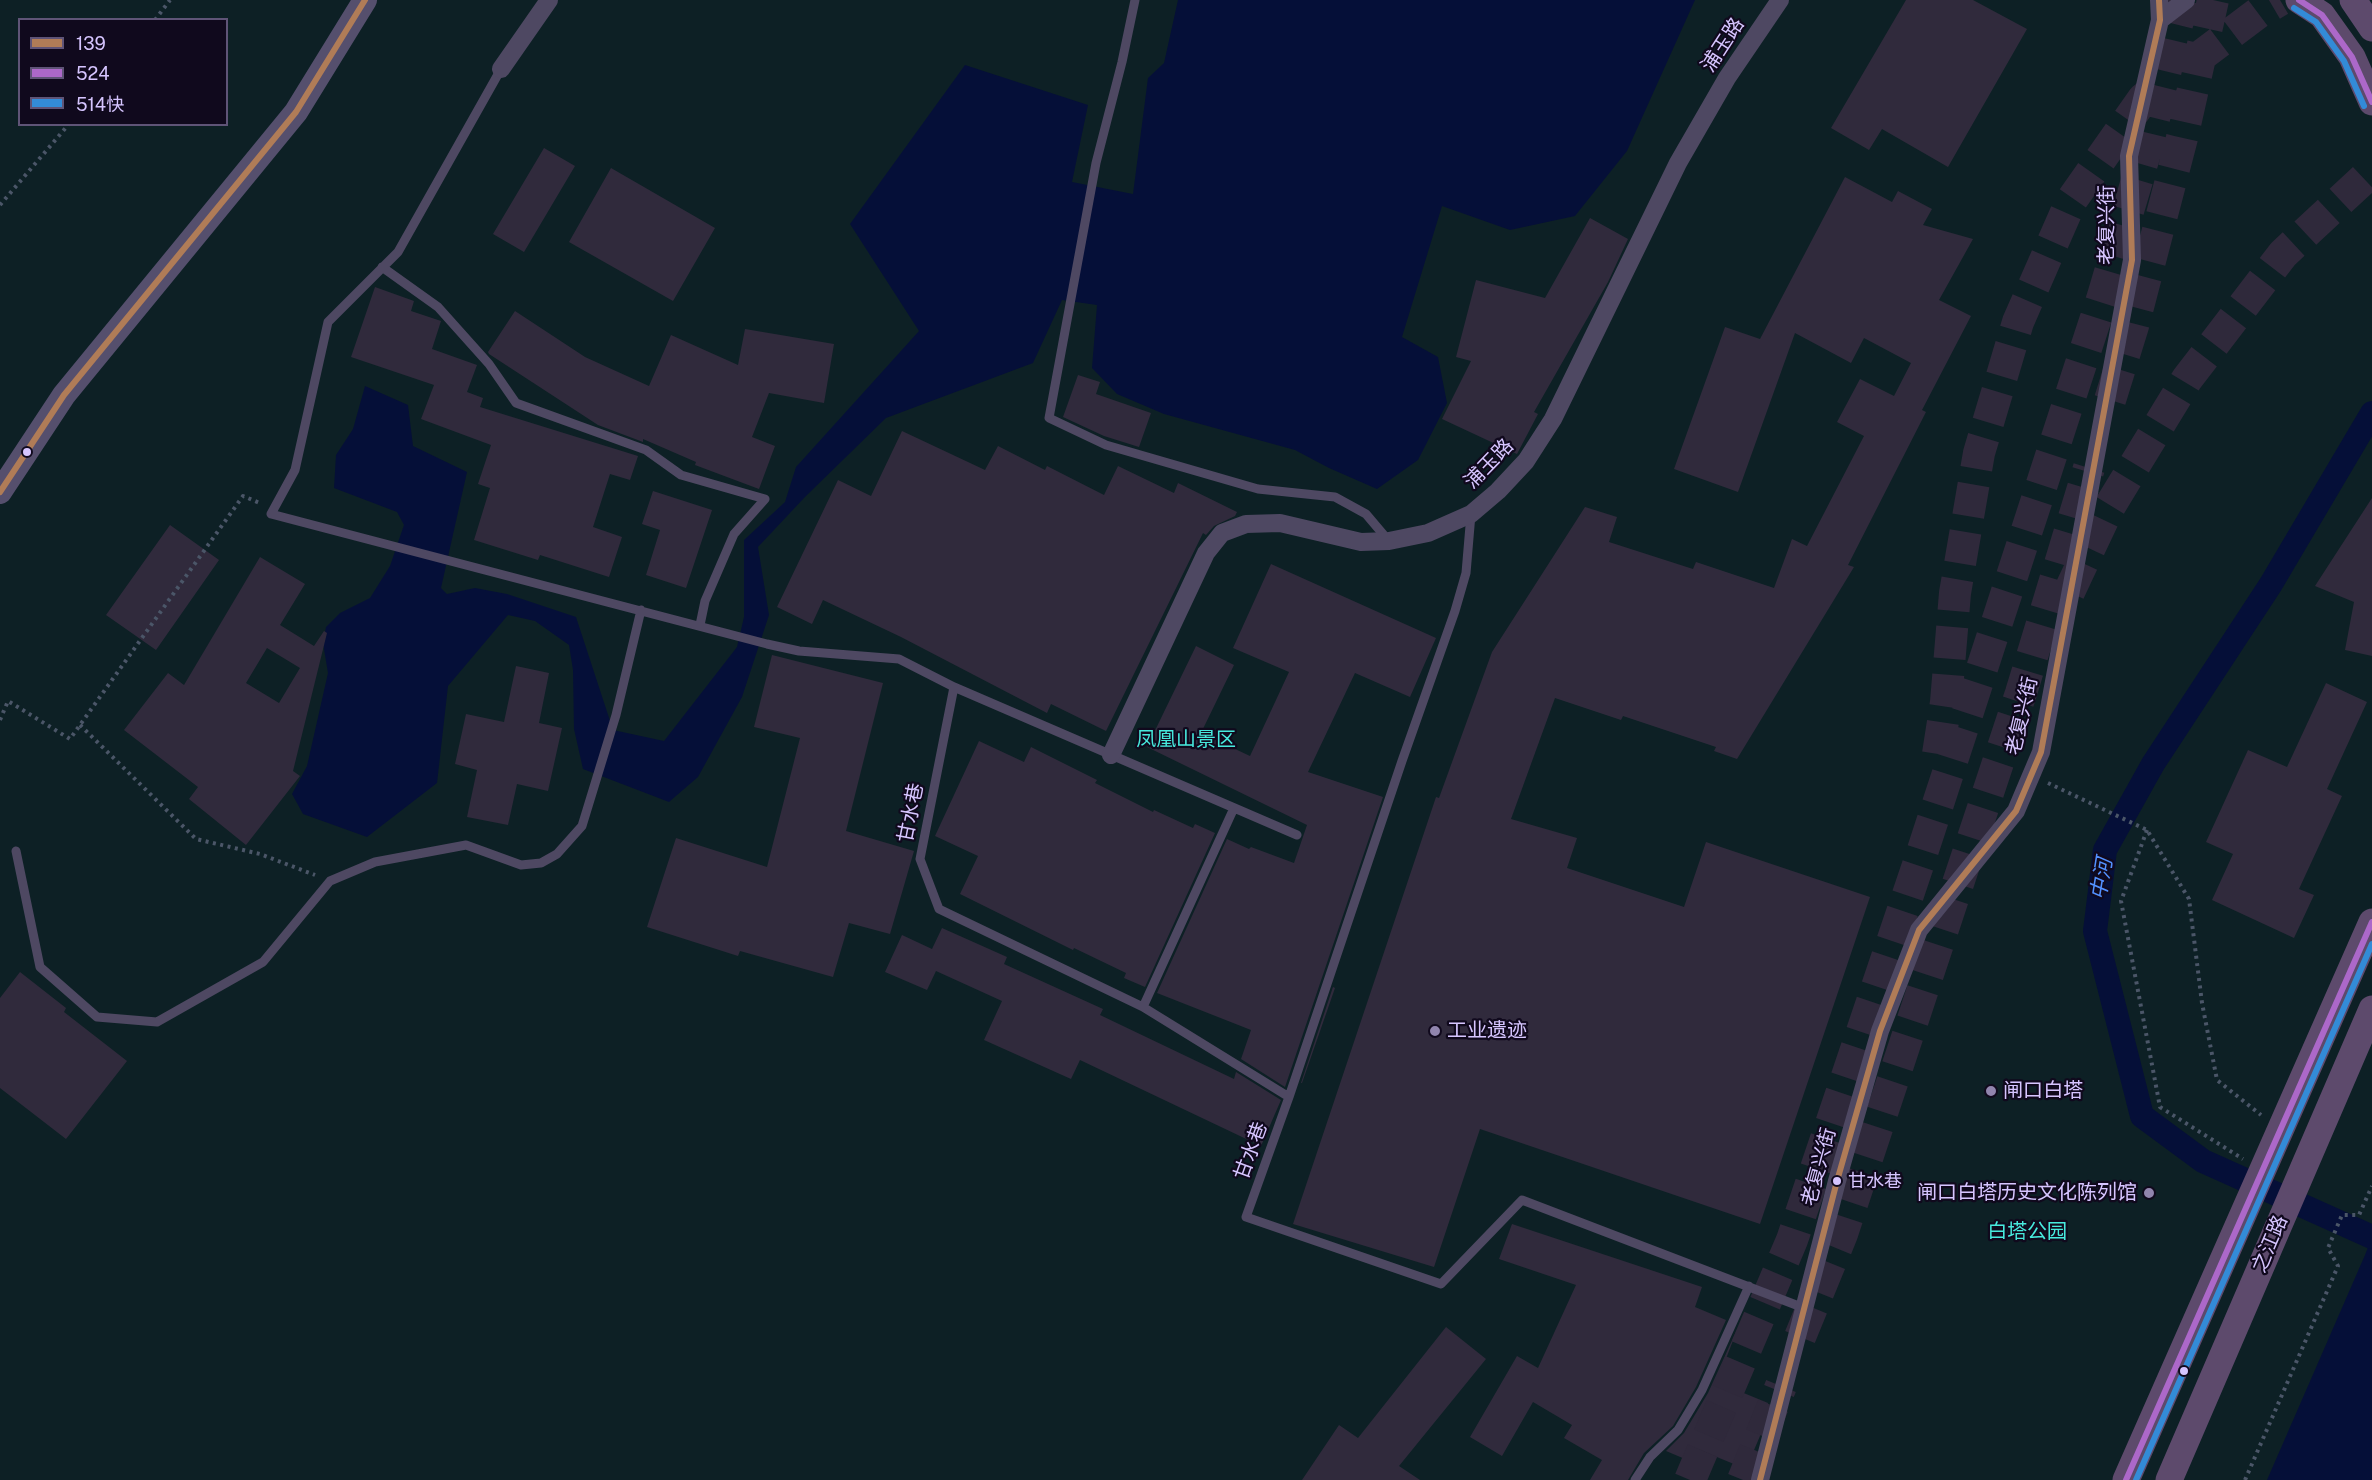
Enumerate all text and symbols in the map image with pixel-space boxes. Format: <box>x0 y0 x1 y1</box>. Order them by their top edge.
street label: 浦玉路 <box>1697 13 1749 77</box>
legend <box>18 18 228 126</box>
text: 139 <box>76 33 106 54</box>
text: 524 <box>76 63 110 84</box>
text: 514快 <box>76 94 124 115</box>
street label: 老复兴街 <box>2095 185 2119 265</box>
street label: 浦玉路 <box>1460 434 1518 494</box>
unlabelled marker <box>21 446 33 458</box>
street label: 老复兴街 <box>2001 674 2043 758</box>
park label: 凤凰山景区 <box>1136 728 1236 752</box>
street label: 甘水巷 <box>893 781 929 845</box>
water label: 中河 <box>2086 856 2118 902</box>
place label: 工业遗迹 <box>1447 1019 1527 1043</box>
marker: 工业遗迹 <box>1428 1024 1442 1038</box>
place label: 闸口白塔 <box>2003 1079 2083 1103</box>
marker: 闸口白塔 <box>1984 1084 1998 1098</box>
street label: 甘水巷 <box>1229 1119 1273 1183</box>
street label: 老复兴街 <box>1797 1125 1841 1209</box>
place label: 甘水巷 <box>1848 1170 1902 1192</box>
marker: 甘水巷 <box>1831 1175 1843 1187</box>
place label: 闸口白塔历史文化陈列馆 <box>1917 1181 2137 1205</box>
marker: 闸口白塔历史文化陈列馆 <box>2142 1186 2156 1200</box>
street label: 之江路 <box>2247 1212 2293 1276</box>
park label: 白塔公园 <box>1987 1220 2067 1244</box>
unlabelled marker <box>2178 1365 2190 1377</box>

